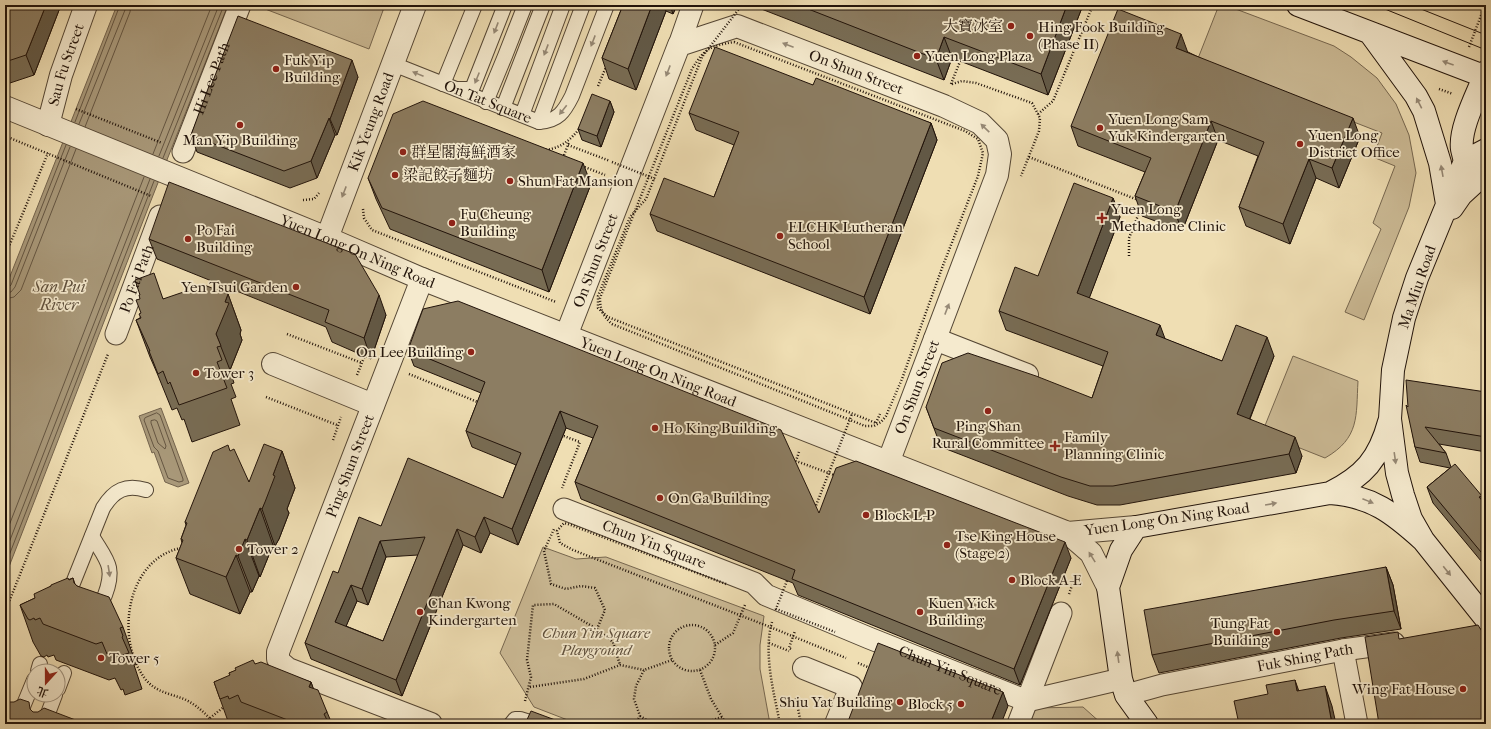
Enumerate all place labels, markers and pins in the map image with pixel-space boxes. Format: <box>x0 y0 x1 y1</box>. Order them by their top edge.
place label: 大寶冰室 <box>943 17 1003 35</box>
place label: Hing Fook Building (Phase II) <box>1038 18 1165 53</box>
marker: 大寶冰室 <box>1006 21 1016 31</box>
marker: Hing Fook Building (Phase II) <box>1025 31 1035 41</box>
place label: Yuen Long Plaza <box>924 47 1033 65</box>
place label: Fuk Yip Building <box>284 51 341 86</box>
marker: Yuen Long Plaza <box>912 51 922 61</box>
marker: Fuk Yip Building <box>271 64 281 74</box>
place label: Yuen Long Sam Yuk Kindergarten <box>1107 110 1226 145</box>
marker: Man Yip Building <box>235 120 245 130</box>
marker: Yuen Long Sam Yuk Kindergarten <box>1095 123 1105 133</box>
place label: Yuen Long District Office <box>1307 126 1400 161</box>
place label: Man Yip Building <box>183 131 298 149</box>
marker: Yuen Long District Office <box>1295 139 1305 149</box>
place label: 群星閣海鮮酒家 <box>411 143 516 161</box>
marker: 群星閣海鮮酒家 <box>398 147 408 157</box>
place label: 梁記餃子麵坊 <box>403 166 493 184</box>
marker: 梁記餃子麵坊 <box>390 170 400 180</box>
place label: Shun Fat Mansion <box>518 172 634 190</box>
marker: Shun Fat Mansion <box>505 176 515 186</box>
place label: Yuen Long Methadone Clinic <box>1110 200 1226 235</box>
place label: Fu Cheung Building <box>460 205 532 240</box>
marker: Yuen Long Methadone Clinic <box>1096 212 1108 224</box>
marker: Fu Cheung Building <box>447 218 457 228</box>
place label: ELCHK Lutheran School <box>788 218 903 253</box>
place label: Po Fai Building <box>196 221 253 256</box>
marker: ELCHK Lutheran School <box>775 231 785 241</box>
marker: Po Fai Building <box>183 234 193 244</box>
place label: Yen Tsui Garden <box>180 278 288 296</box>
marker: Yen Tsui Garden <box>291 282 301 292</box>
place label: On Lee Building <box>356 343 464 361</box>
marker: On Lee Building <box>466 347 476 357</box>
place label: Tower 3 <box>204 364 254 382</box>
marker: Tower 3 <box>191 368 201 378</box>
marker: Ping Shan Rural Committee <box>983 406 993 416</box>
place label: Ping Shan Rural Committee <box>932 417 1045 452</box>
place label: Ho King Building <box>663 419 778 437</box>
marker: Ho King Building <box>650 423 660 433</box>
place label: Family Planning Clinic <box>1064 428 1165 463</box>
marker: Family Planning Clinic <box>1049 440 1061 452</box>
place label: On Ga Building <box>668 489 770 507</box>
marker: On Ga Building <box>655 493 665 503</box>
place label: Block L-P <box>874 506 935 524</box>
marker: Block L-P <box>861 510 871 520</box>
place label: Tse King House (Stage 2) <box>955 527 1057 562</box>
place label: Tower 2 <box>247 540 299 558</box>
marker: Tse King House (Stage 2) <box>942 540 952 550</box>
marker: Tower 2 <box>234 544 244 554</box>
place label: Block A-E <box>1020 571 1082 589</box>
marker: Block A-E <box>1007 575 1017 585</box>
place label: Chan Kwong Kindergarten <box>428 594 517 629</box>
place label: Kuen Yick Building <box>928 594 995 629</box>
marker: Chan Kwong Kindergarten <box>415 607 425 617</box>
marker: Kuen Yick Building <box>915 607 925 617</box>
place label: Tung Fat Building <box>1211 614 1270 649</box>
marker: Tung Fat Building <box>1272 627 1282 637</box>
place label: Tower 5 <box>109 649 159 667</box>
marker: Tower 5 <box>96 653 106 663</box>
place label: Wing Fat House <box>1351 680 1456 698</box>
marker: Wing Fat House <box>1458 684 1468 694</box>
place label: Shiu Yat Building <box>779 693 893 711</box>
place label: Block 5 <box>908 695 953 713</box>
marker: Shiu Yat Building <box>895 697 905 707</box>
marker: Block 5 <box>956 699 966 709</box>

